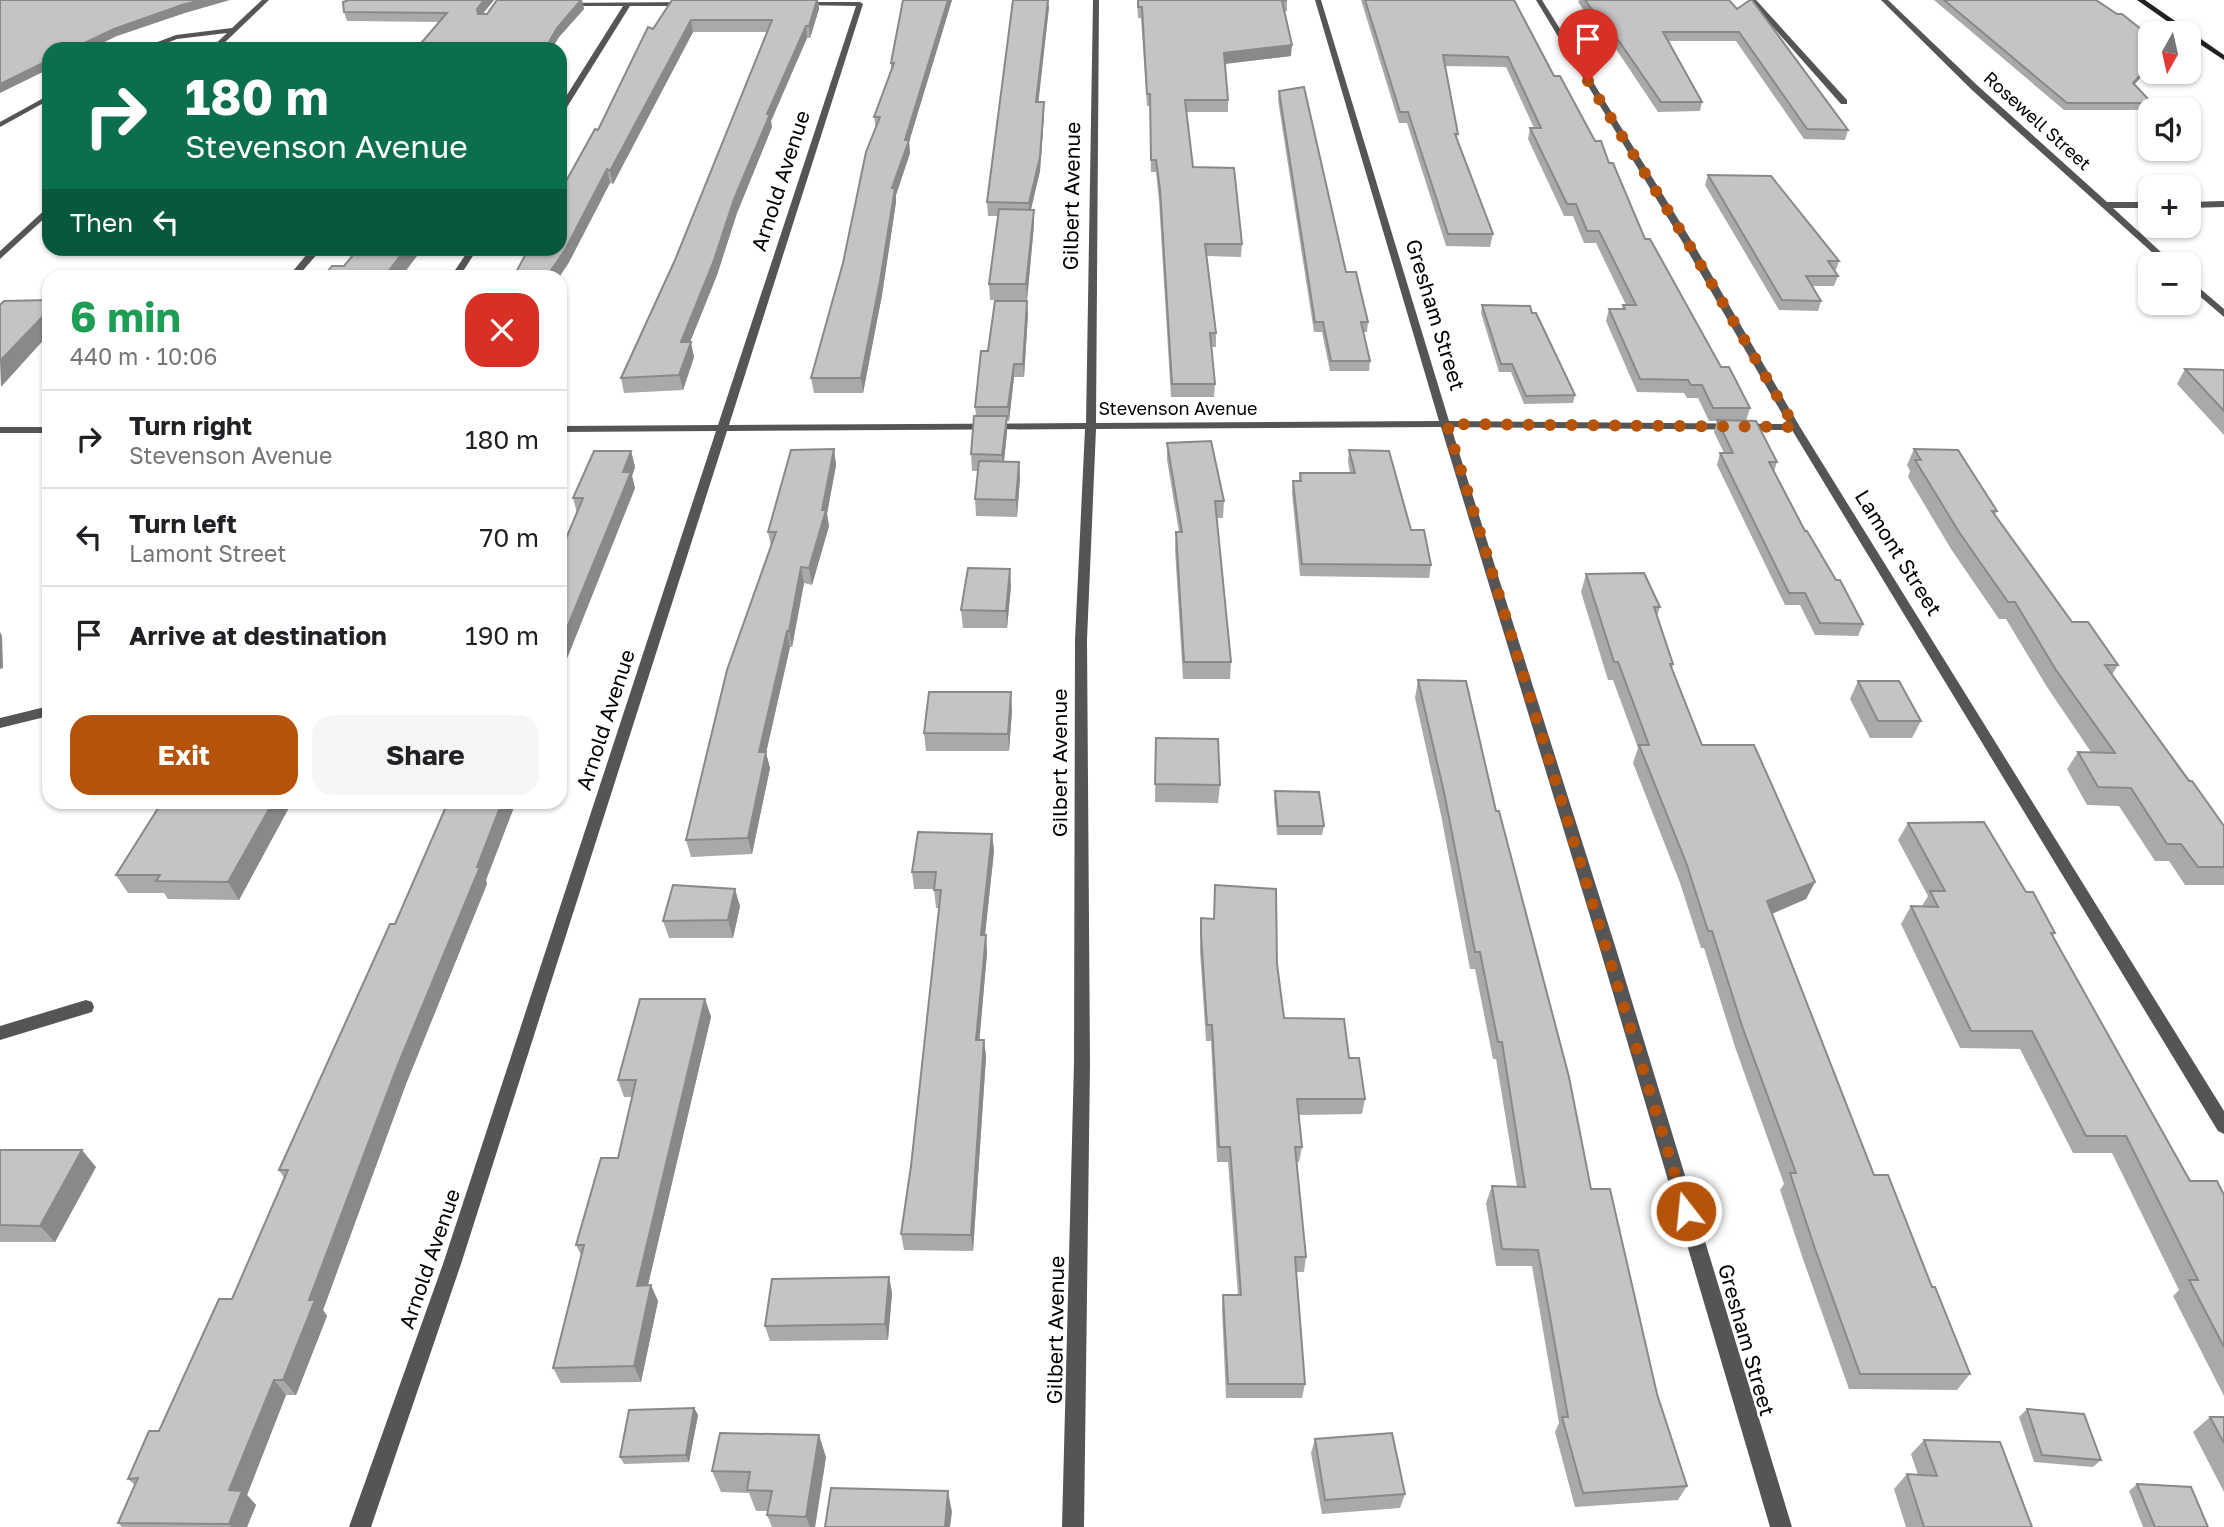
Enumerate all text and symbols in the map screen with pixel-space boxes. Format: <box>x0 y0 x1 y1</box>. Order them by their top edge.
pin <box>1558 9 1618 81</box>
icon: arrive <box>1569 20 1607 58</box>
north arrow <box>2138 21 2202 84</box>
map controls <box>2138 21 2201 315</box>
street label: Rosewell Street <box>1979 66 2096 174</box>
text: 180 m <box>185 67 329 126</box>
icon: right <box>70 70 161 161</box>
button: sound <box>2138 98 2201 161</box>
street label: Arnold Avenue <box>745 107 815 254</box>
street label: Gilbert Avenue <box>1057 121 1085 271</box>
text: Stevenson Avenue <box>185 127 468 165</box>
button: + <box>2138 175 2201 238</box>
icon: left <box>147 203 185 241</box>
text: Then <box>70 207 133 238</box>
street label: Gresham Street <box>1401 236 1471 394</box>
button: − <box>2138 252 2201 315</box>
text: 6 min <box>70 291 181 341</box>
button: close <box>465 293 539 367</box>
text: 440 m · 10:06 <box>70 342 217 370</box>
street label: Stevenson Avenue <box>1098 397 1258 419</box>
text: Turn right <box>129 410 252 441</box>
icon: right <box>70 420 108 458</box>
text: 180 m <box>465 424 539 455</box>
text: Stevenson Avenue <box>129 441 332 469</box>
street label: Lamont Street <box>1850 485 1948 620</box>
text: Turn left <box>129 508 237 539</box>
icon: left <box>70 518 108 556</box>
text: 70 m <box>480 522 539 553</box>
text: Lamont Street <box>129 539 286 567</box>
icon: arrive <box>70 616 108 654</box>
text: Arrive at destination <box>129 620 387 651</box>
text: 190 m <box>465 620 539 651</box>
street label: Arnold Avenue <box>570 646 640 793</box>
street label: Gilbert Avenue <box>1046 689 1072 837</box>
button: Exit <box>70 715 298 795</box>
button: Share <box>312 715 539 795</box>
position arrow <box>1649 1174 1723 1248</box>
street label: Arnold Avenue <box>393 1185 465 1332</box>
street label: Gilbert Avenue <box>1041 1255 1069 1405</box>
street label: Gresham Street <box>1713 1261 1781 1419</box>

